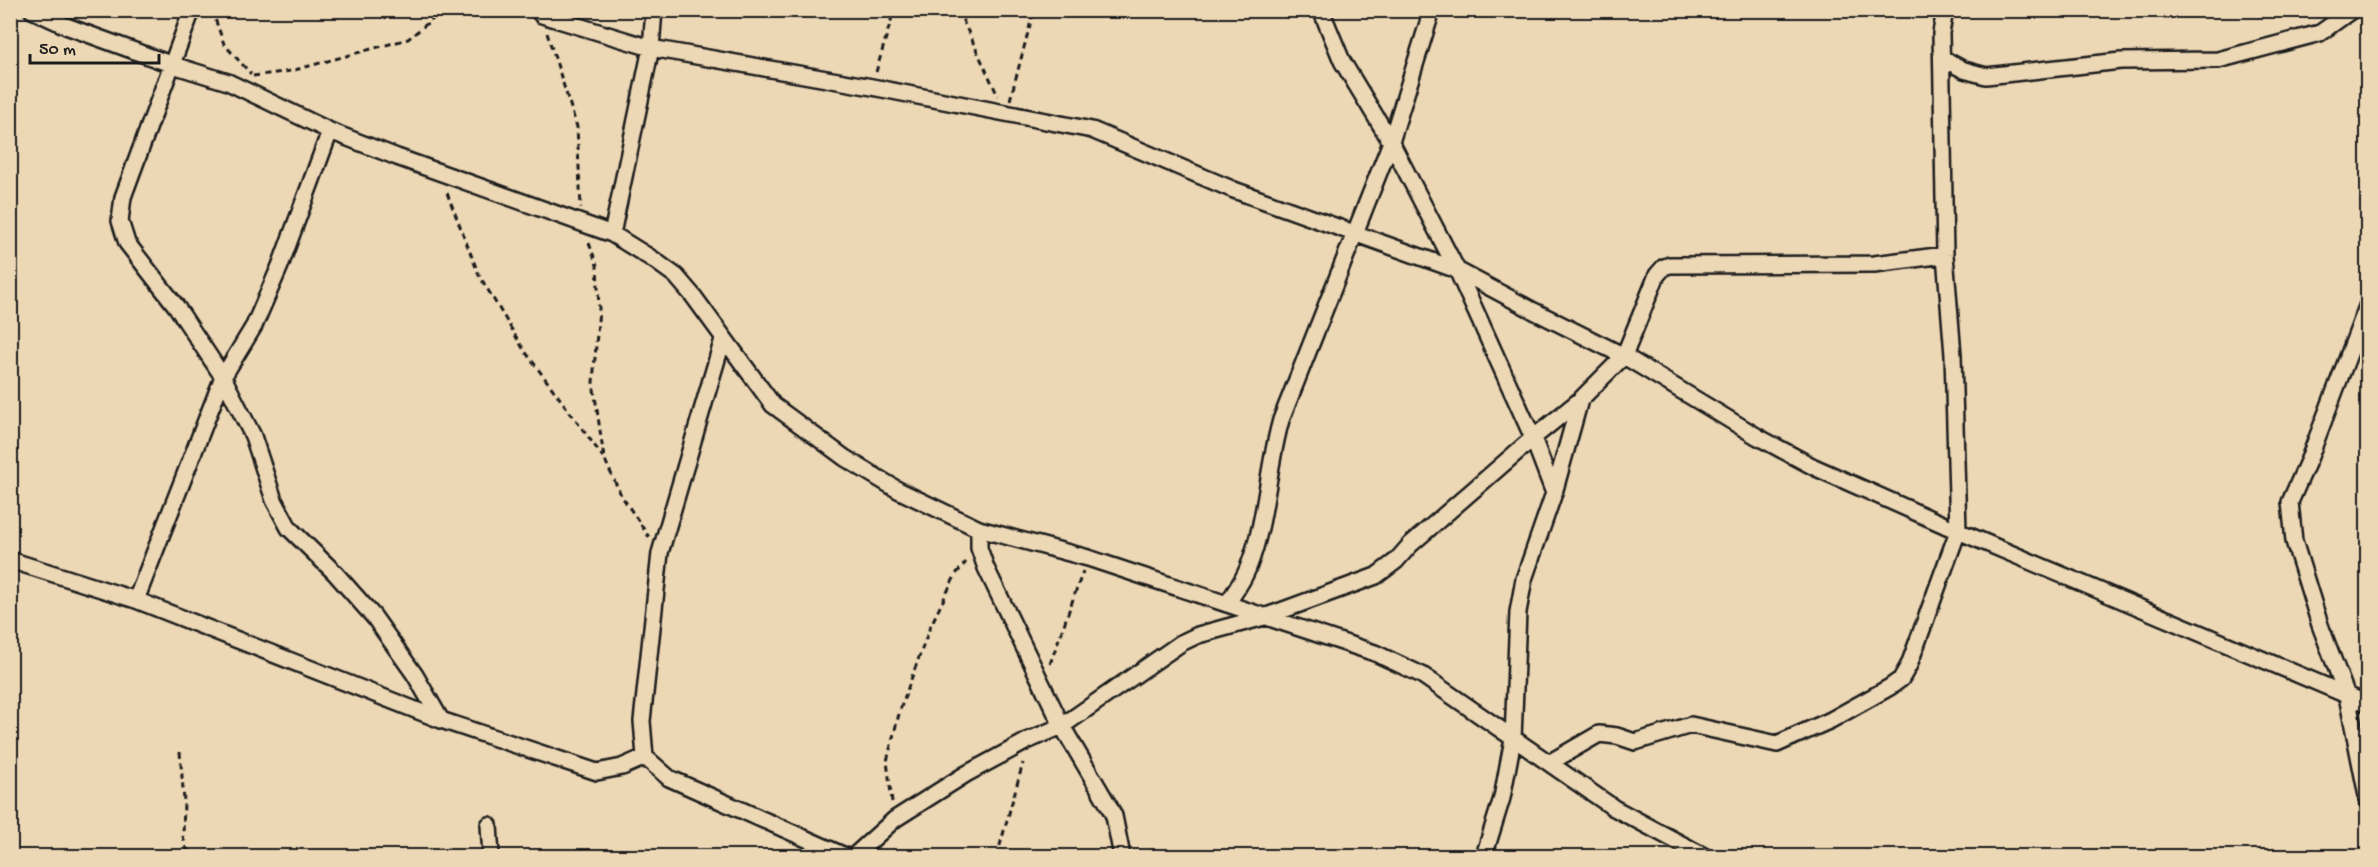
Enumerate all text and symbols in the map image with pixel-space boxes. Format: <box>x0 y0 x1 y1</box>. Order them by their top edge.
scale bar <box>30 27 159 65</box>
text: 50 m <box>39 40 76 61</box>

